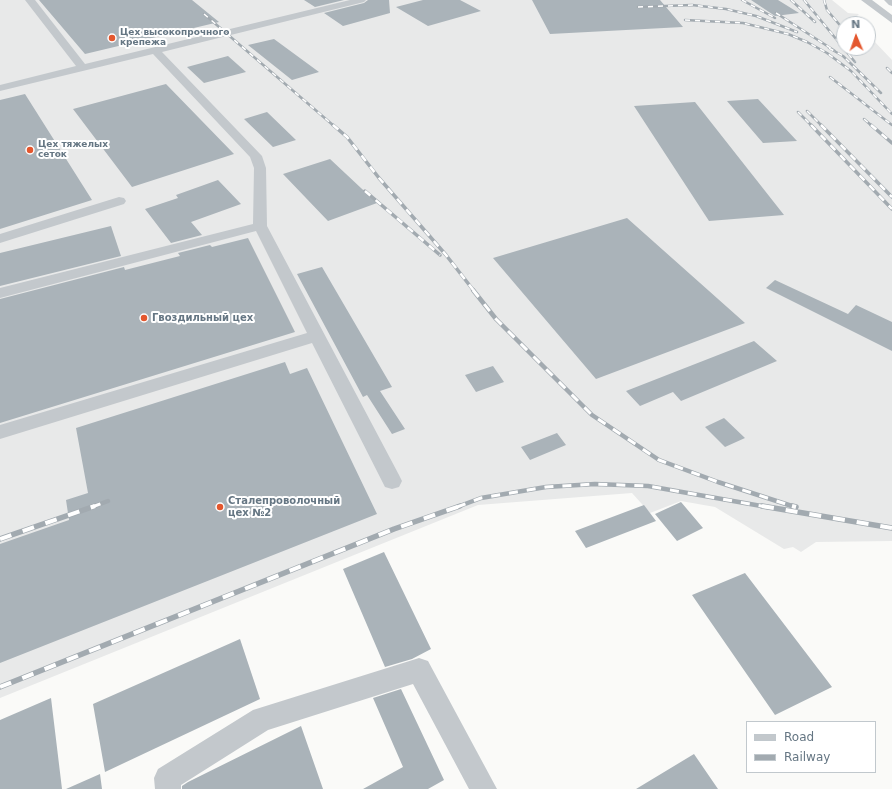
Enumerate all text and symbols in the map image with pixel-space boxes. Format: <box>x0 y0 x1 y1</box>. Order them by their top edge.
north arrow <box>836 16 876 56</box>
text: N <box>851 18 860 31</box>
place label: Цех высокопрочного крепежа <box>120 28 229 49</box>
marker: Цех высокопрочного крепежа <box>107 33 117 43</box>
place label: Цех тяжелых сеток <box>38 140 108 161</box>
marker: Цех тяжелых сеток <box>25 145 35 155</box>
place label: Гвоздильный цех <box>152 312 253 324</box>
marker: Гвоздильный цех <box>139 313 149 323</box>
place label: Сталепроволочный цех №2 <box>228 495 340 518</box>
marker: Сталепроволочный цех №2 <box>215 502 225 512</box>
legend <box>746 721 876 773</box>
text: Road <box>784 730 814 744</box>
text: Railway <box>784 750 830 764</box>

